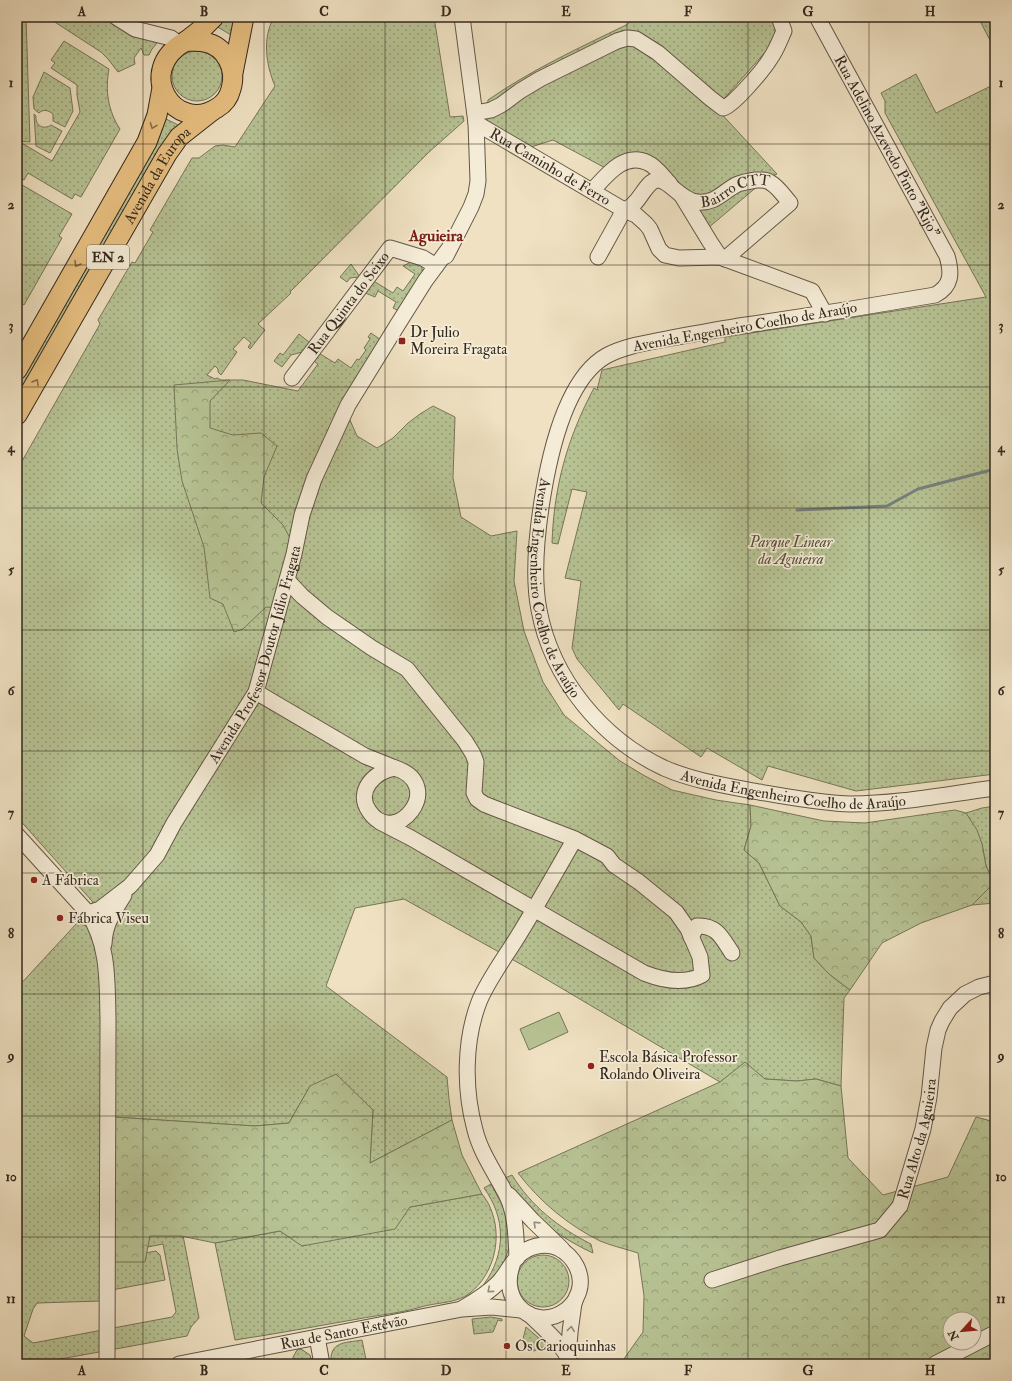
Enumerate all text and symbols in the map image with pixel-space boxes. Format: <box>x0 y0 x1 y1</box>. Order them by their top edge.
text: A <box>77 4 87 20</box>
text: B <box>200 4 208 20</box>
text: C <box>319 4 329 20</box>
text: D <box>441 4 452 20</box>
text: E <box>561 4 571 20</box>
text: F <box>684 4 693 20</box>
text: G <box>803 4 814 20</box>
text: H <box>925 4 936 20</box>
street label: Rua Adelino Azevedo Pinto "Rijo" <box>830 52 945 241</box>
text: 1 <box>9 75 14 91</box>
text: 1 <box>999 75 1004 91</box>
street label: Avenida da Europa <box>119 121 195 228</box>
one-way arrow <box>149 122 157 129</box>
street label: Rua Caminho de Ferro <box>486 124 614 209</box>
street label: Bairro CTT <box>699 170 771 212</box>
text: 2 <box>8 197 15 213</box>
text: 2 <box>998 197 1005 213</box>
district label: Aguieira <box>408 226 463 247</box>
road number: EN 2 <box>87 245 129 269</box>
street label: Rua Quinta do Seixo <box>304 248 394 358</box>
one-way arrow <box>75 260 82 267</box>
street label: Avenida Engenheiro Coelho de Araújo <box>630 298 859 356</box>
text: 3 <box>9 318 14 334</box>
text: 3 <box>999 318 1004 334</box>
place label: Dr Julio Moreira Fragata <box>410 323 508 359</box>
marker: Dr Julio Moreira Fragata <box>397 336 407 346</box>
one-way arrow <box>32 378 39 386</box>
text: 4 <box>6 440 15 456</box>
text: 4 <box>996 440 1005 456</box>
street label: Avenida Engenheiro Coelho de Araújo <box>526 476 585 702</box>
park label: Parque Linear da Aguieira <box>749 533 834 569</box>
street label: Avenida Professor Doutor Júlio Fragata <box>204 543 305 768</box>
text: 5 <box>8 562 14 578</box>
text: 5 <box>998 562 1004 578</box>
text: 6 <box>8 683 16 699</box>
text: 6 <box>998 683 1006 699</box>
street label: Avenida Engenheiro Coelho de Araújo <box>677 765 907 814</box>
text: 7 <box>8 805 15 821</box>
text: 7 <box>998 805 1005 821</box>
place label: A Fábrica <box>41 871 100 890</box>
marker: A Fábrica <box>29 875 39 885</box>
place label: Fábrica Viseu <box>68 909 149 928</box>
marker: Fábrica Viseu <box>55 913 65 923</box>
text: 8 <box>8 926 14 942</box>
text: 8 <box>998 926 1004 942</box>
text: 9 <box>6 1048 15 1064</box>
place label: Escola Básica Professor Rolando Oliveira <box>599 1048 738 1084</box>
text: 9 <box>996 1048 1005 1064</box>
marker: Escola Básica Professor Rolando Oliveira <box>586 1061 596 1071</box>
street label: Rua Alto da Aguieira <box>893 1077 940 1201</box>
text: 10 <box>5 1169 17 1185</box>
text: 10 <box>995 1169 1007 1185</box>
one-way arrow <box>533 1221 541 1229</box>
one-way arrow <box>487 1286 494 1293</box>
text: 11 <box>6 1291 16 1307</box>
text: 11 <box>996 1291 1006 1307</box>
street label: Rua de Santo Estêvão <box>279 1310 409 1354</box>
north arrow <box>942 1311 982 1351</box>
one-way arrow <box>566 1326 575 1332</box>
text: N <box>945 1327 962 1344</box>
place label: Os Carioquinhas <box>515 1337 616 1356</box>
marker: Os Carioquinhas <box>502 1341 512 1351</box>
text: A <box>77 1363 87 1379</box>
text: B <box>200 1363 208 1379</box>
text: C <box>319 1363 329 1379</box>
text: D <box>441 1363 452 1379</box>
text: E <box>561 1363 571 1379</box>
text: F <box>684 1363 693 1379</box>
text: G <box>803 1363 814 1379</box>
text: H <box>925 1363 936 1379</box>

